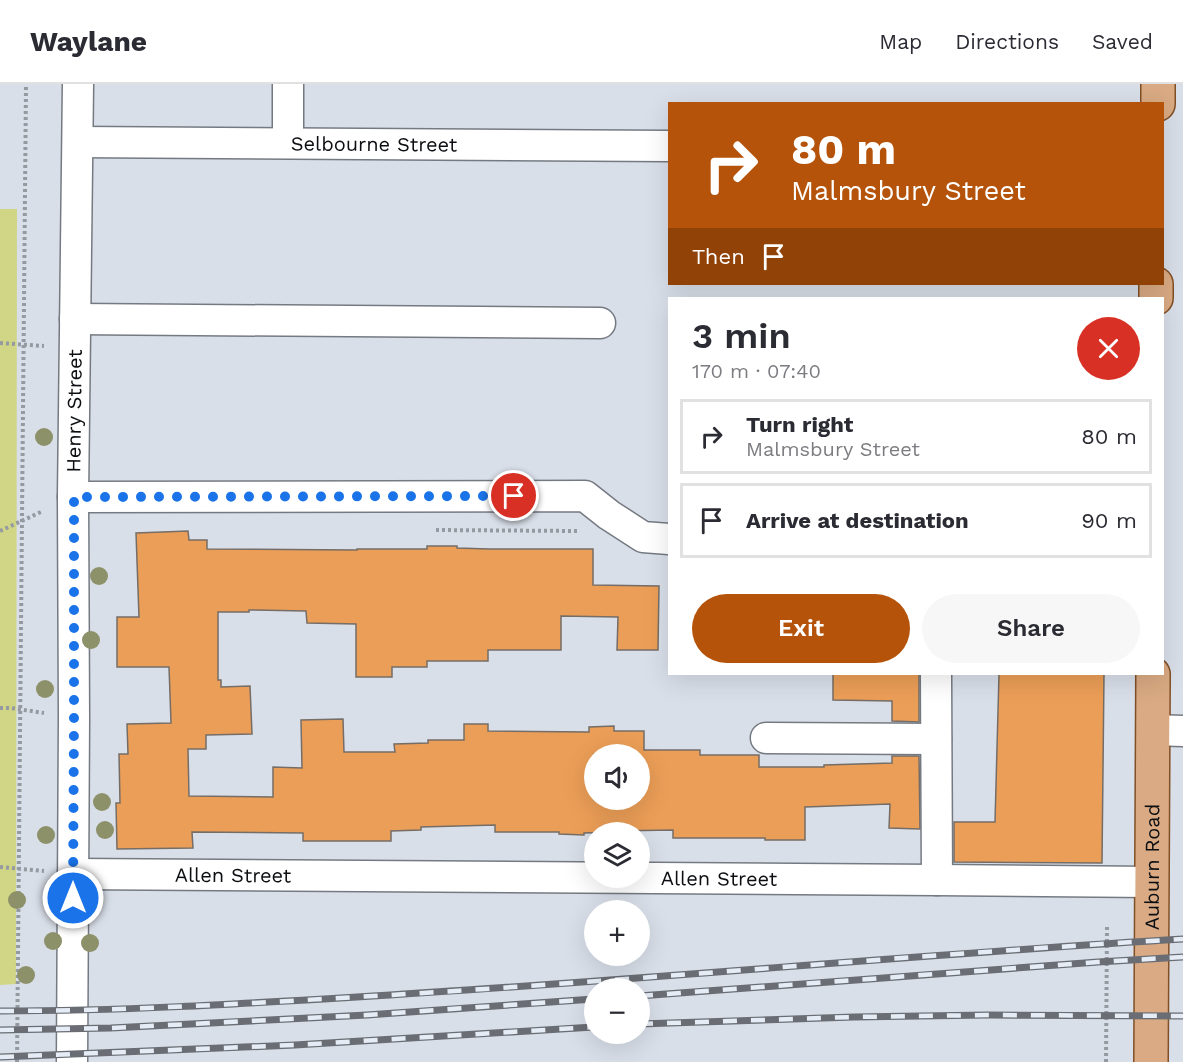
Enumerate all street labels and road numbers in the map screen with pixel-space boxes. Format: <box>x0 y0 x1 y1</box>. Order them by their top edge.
street label: Selbourne Street <box>291 131 458 157</box>
street label: Henry Street <box>61 348 87 473</box>
street label: Auburn Road <box>1140 804 1164 930</box>
street label: Allen Street <box>175 863 292 888</box>
street label: Allen Street <box>661 866 778 891</box>

